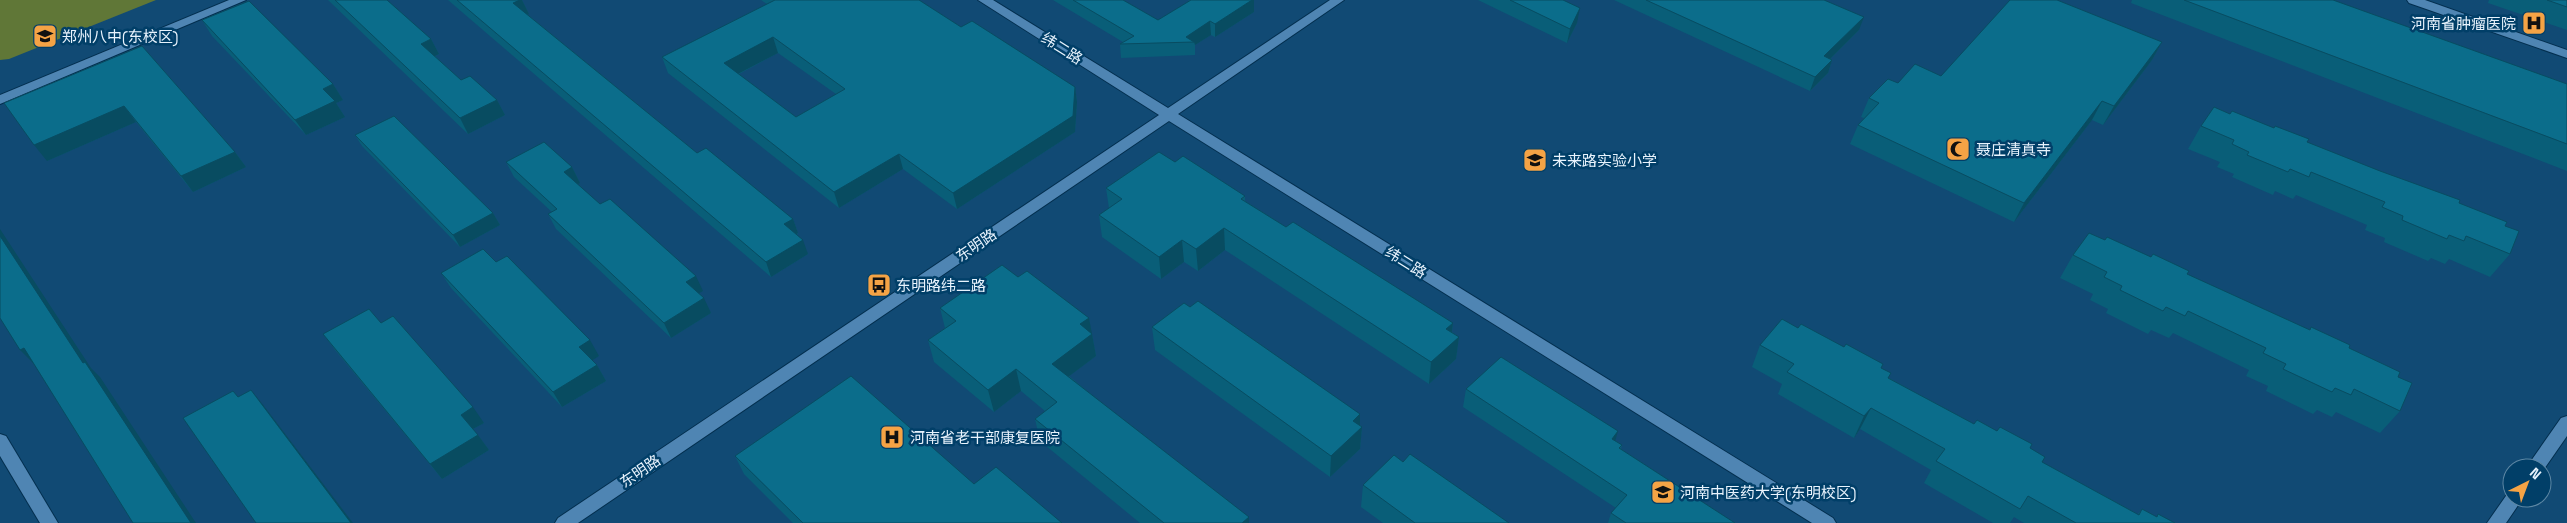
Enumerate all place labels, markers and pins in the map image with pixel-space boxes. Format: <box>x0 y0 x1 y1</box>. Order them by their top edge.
hospital icon: 河南省肿瘤医院 <box>2521 10 2547 36</box>
place label: 河南省肿瘤医院 <box>2411 14 2516 33</box>
school or university icon: 郑州八中(东校区) <box>32 23 58 49</box>
place label: 郑州八中(东校区) <box>62 27 178 47</box>
mosque icon: 聂庄清真寺 <box>1945 136 1971 162</box>
place label: 聂庄清真寺 <box>1976 140 2051 159</box>
school or university icon: 未来路实验小学 <box>1522 147 1548 173</box>
place label: 未来路实验小学 <box>1552 151 1657 170</box>
bus stop icon: 东明路纬二路 <box>866 272 892 298</box>
place label: 东明路纬二路 <box>896 276 986 295</box>
hospital icon: 河南省老干部康复医院 <box>879 424 905 450</box>
place label: 河南省老干部康复医院 <box>910 428 1060 447</box>
school or university icon: 河南中医药大学(东明校区) <box>1650 479 1676 505</box>
place label: 河南中医药大学(东明校区) <box>1680 483 1856 503</box>

